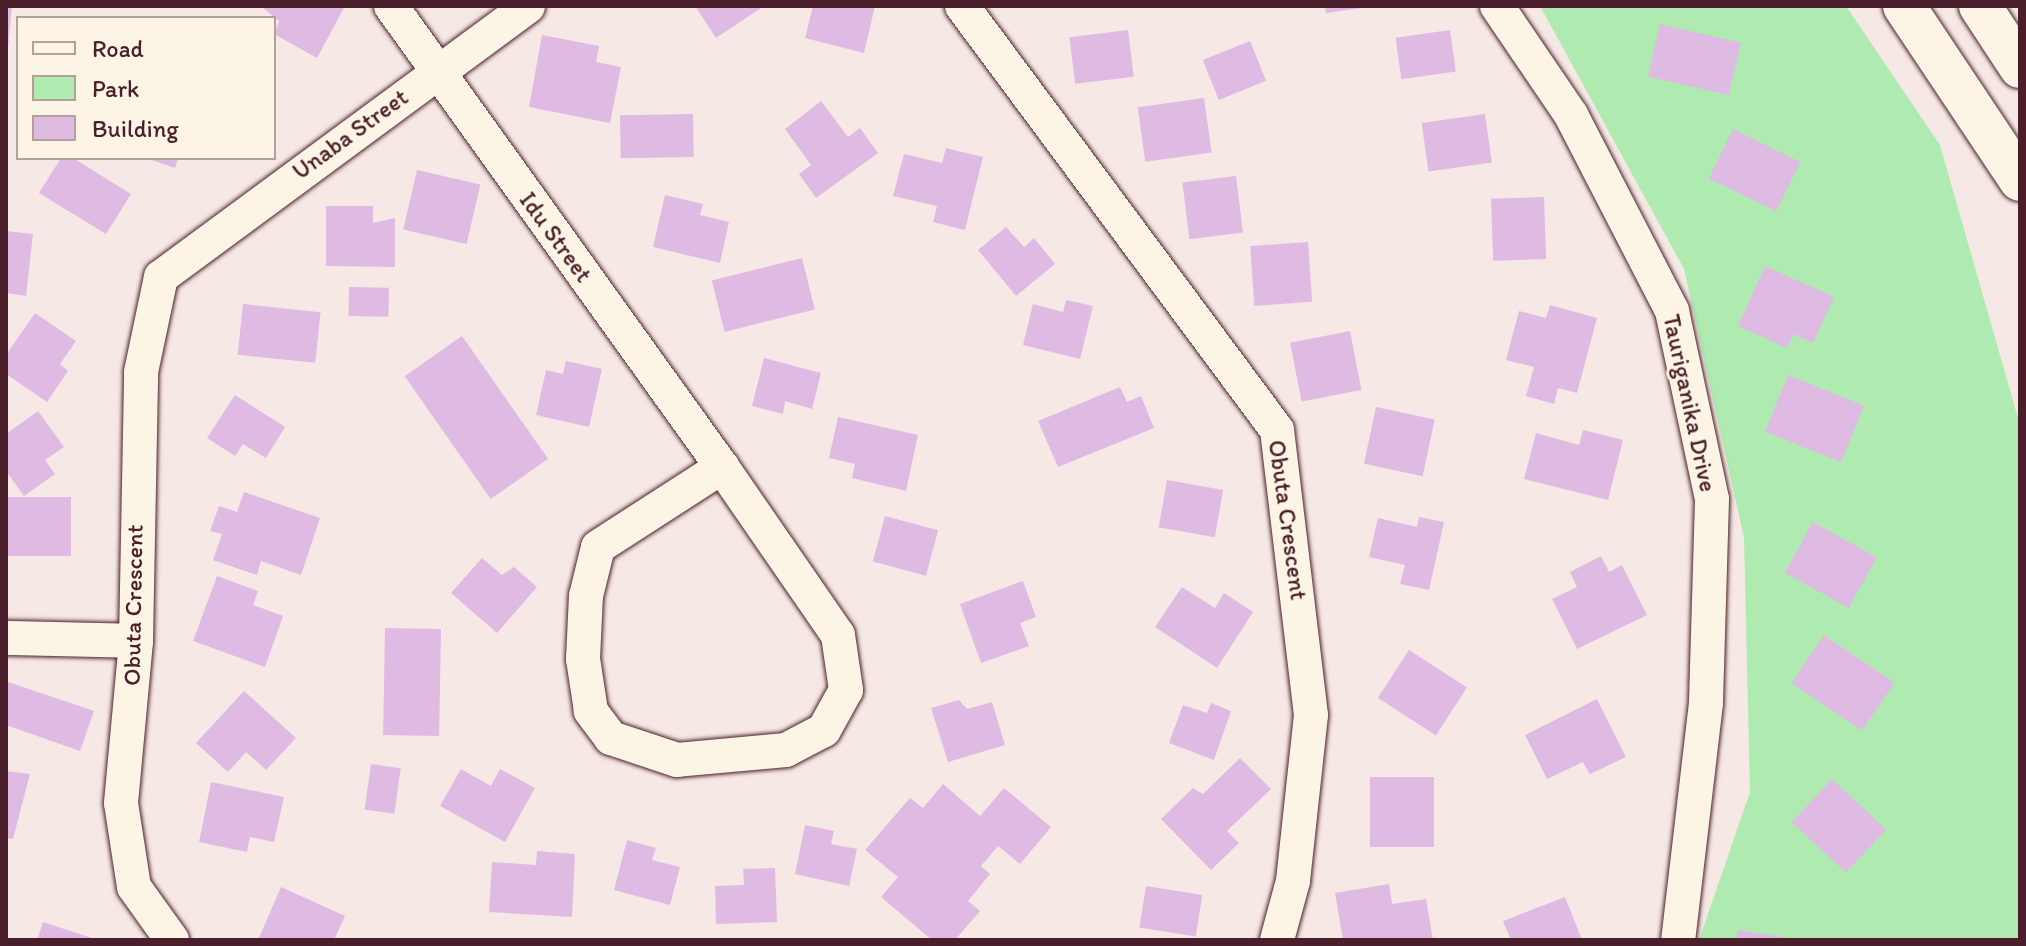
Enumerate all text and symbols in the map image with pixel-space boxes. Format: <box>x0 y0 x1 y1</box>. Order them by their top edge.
legend <box>16 16 276 160</box>
text: Road <box>92 34 144 63</box>
text: Park <box>92 74 139 103</box>
street label: Unaba Street <box>287 83 413 185</box>
text: Building <box>92 114 179 143</box>
street label: Idu Street <box>514 186 598 288</box>
street label: Tauriganika Drive <box>1657 311 1723 495</box>
street label: Obuta Crescent <box>1263 438 1313 602</box>
street label: Obuta Crescent <box>117 524 149 686</box>

